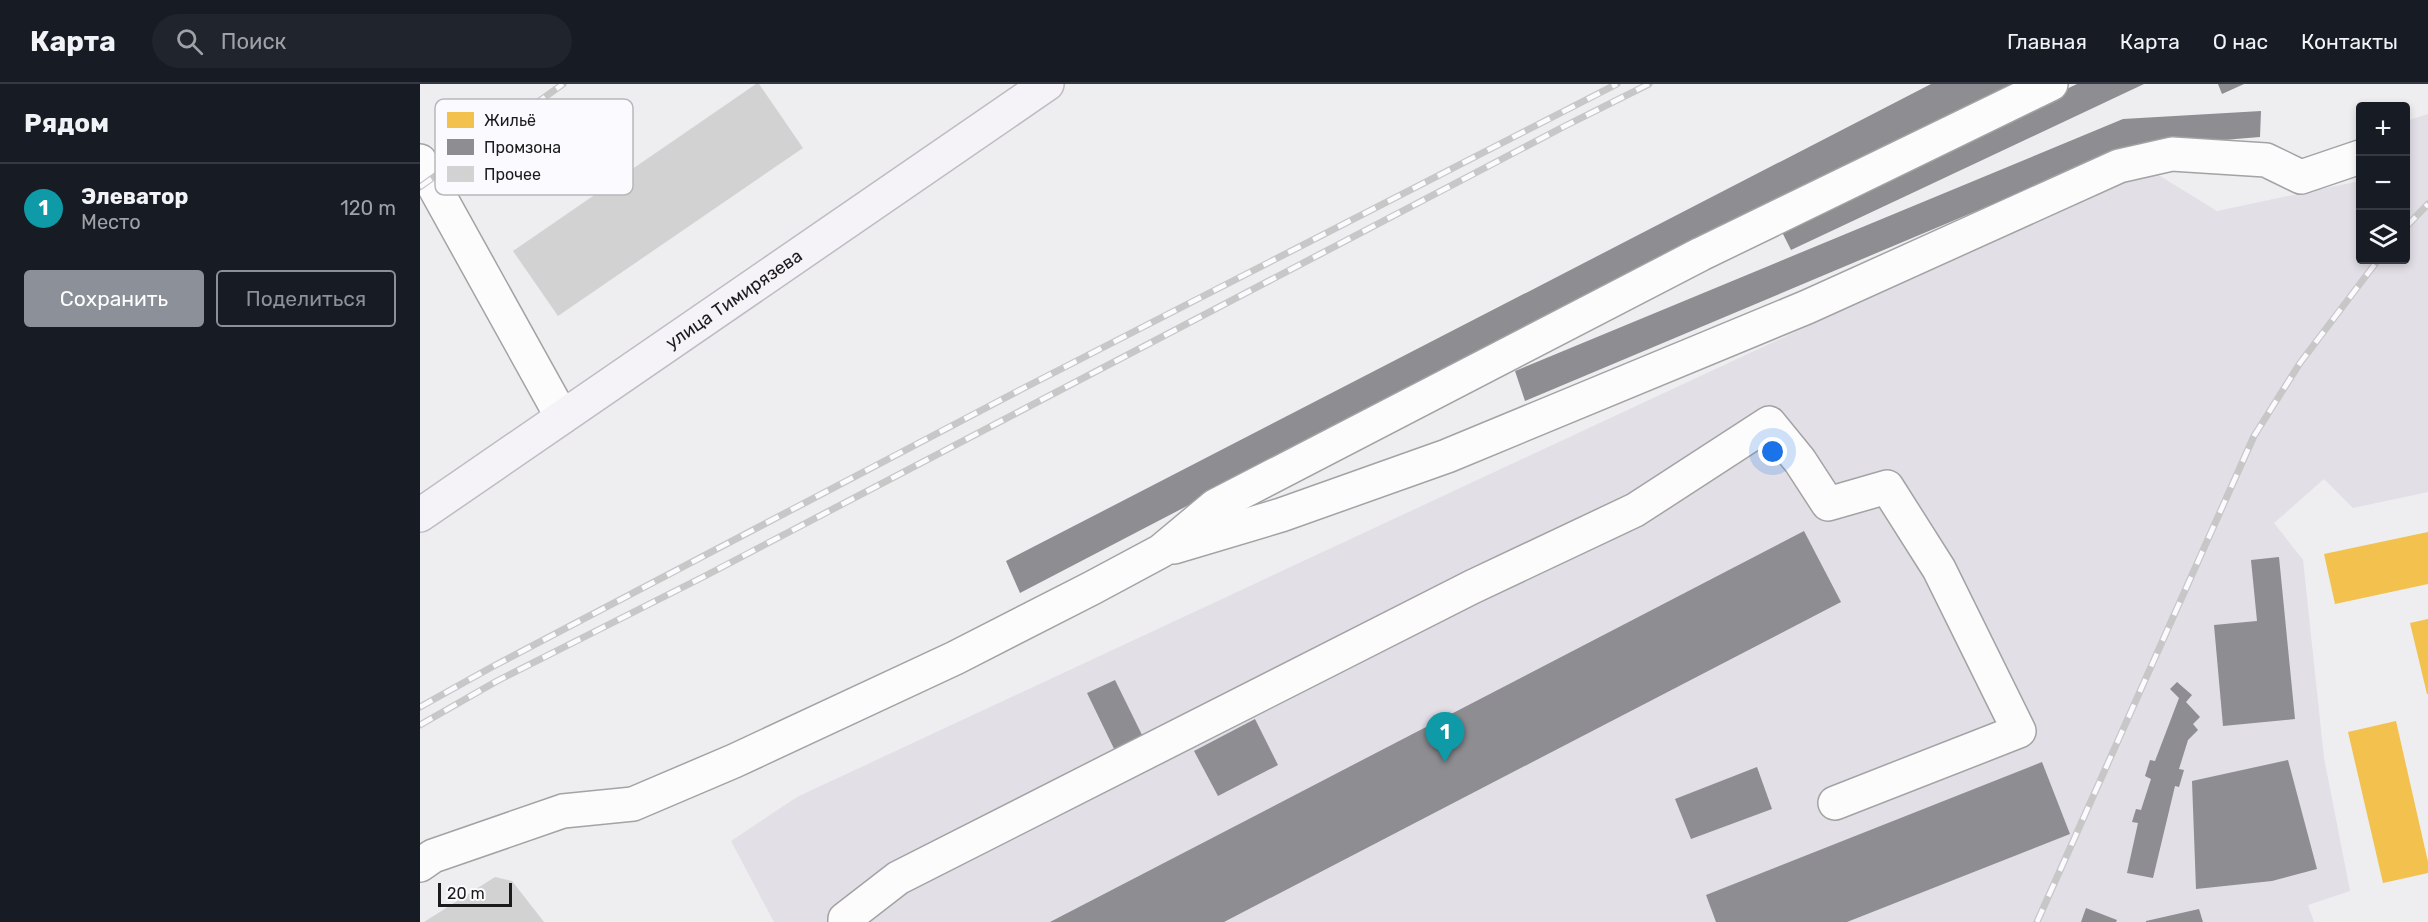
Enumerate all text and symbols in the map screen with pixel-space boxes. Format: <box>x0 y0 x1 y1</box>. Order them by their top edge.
search box <box>152 14 572 68</box>
text: Карта <box>30 25 116 58</box>
icon: search <box>173 25 206 58</box>
text: Поиск <box>221 28 286 55</box>
text: Главная <box>2007 29 2087 54</box>
text: Карта <box>2120 29 2180 54</box>
text: О нас <box>2213 29 2268 54</box>
text: Контакты <box>2301 29 2398 54</box>
legend <box>435 99 633 195</box>
map controls <box>2356 102 2410 264</box>
button: + <box>2356 102 2410 156</box>
text: Рядом <box>24 108 109 139</box>
text: Жильё <box>484 111 536 130</box>
text: Промзона <box>484 138 561 157</box>
button: − <box>2356 156 2410 210</box>
text: Прочее <box>484 165 541 184</box>
text: Элеватор <box>81 183 188 210</box>
text: 1 <box>39 196 48 220</box>
text: 120 m <box>340 196 396 220</box>
text: Место <box>81 210 141 234</box>
button: layers <box>2356 210 2410 264</box>
street label: улица Тимирязева <box>661 245 806 354</box>
button: Сохранить <box>24 270 204 327</box>
button: Поделиться <box>216 270 396 327</box>
your location <box>1758 437 1787 466</box>
pin: 1 <box>1426 712 1464 762</box>
scale bar <box>438 880 512 908</box>
text: 20 m <box>447 884 485 903</box>

